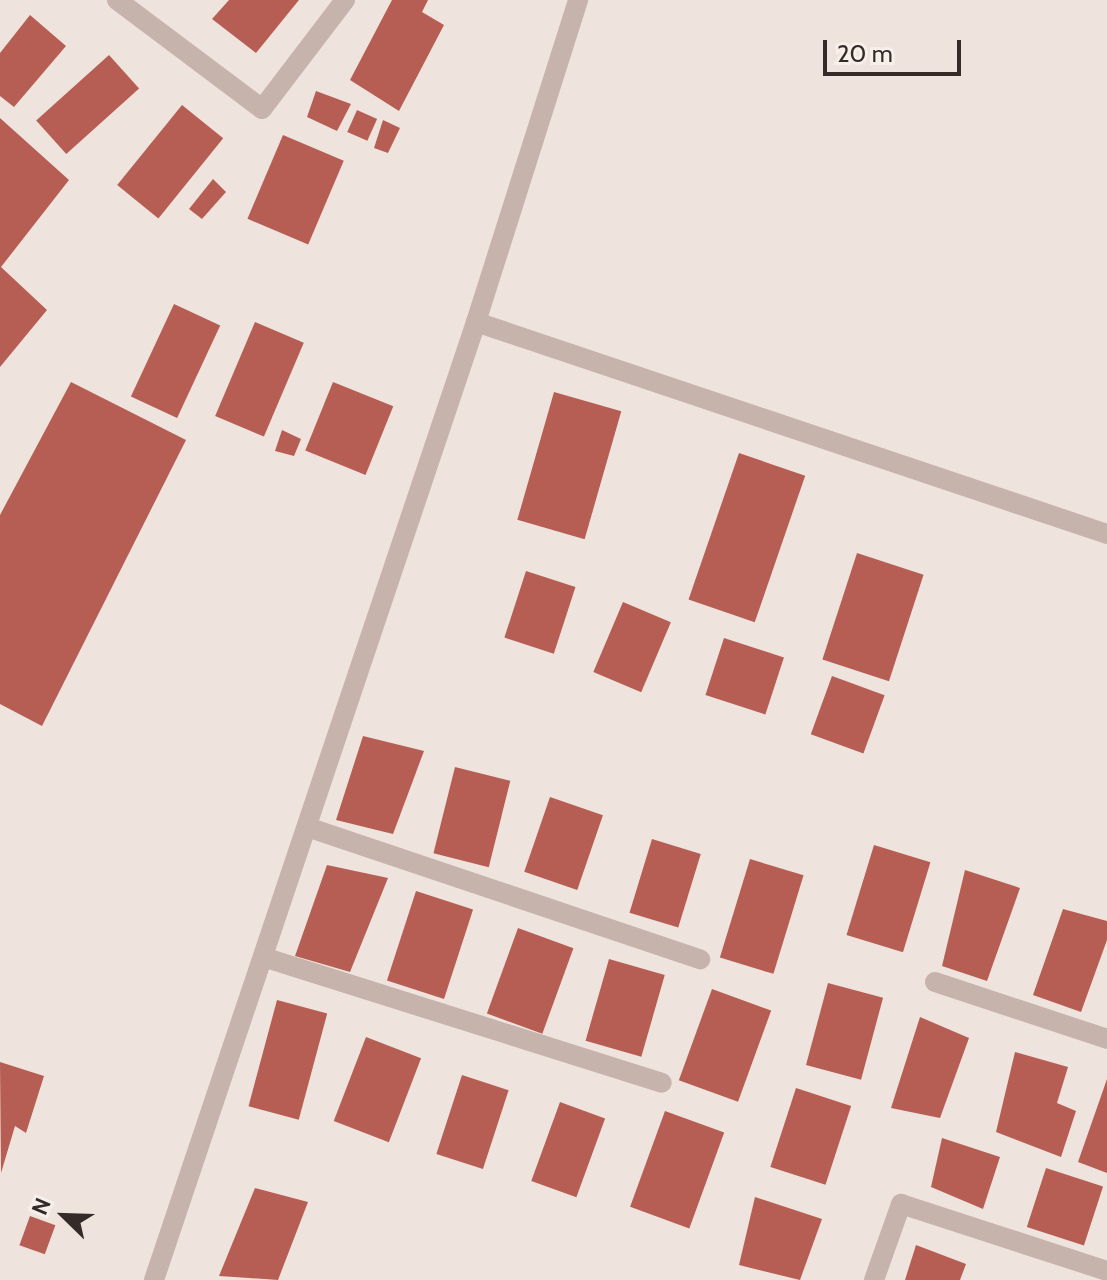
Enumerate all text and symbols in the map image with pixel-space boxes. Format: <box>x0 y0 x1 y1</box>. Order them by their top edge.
scale bar <box>827 24 965 74</box>
text: 20 m <box>837 39 893 68</box>
north arrow <box>24 1176 104 1256</box>
text: N <box>26 1194 57 1219</box>

